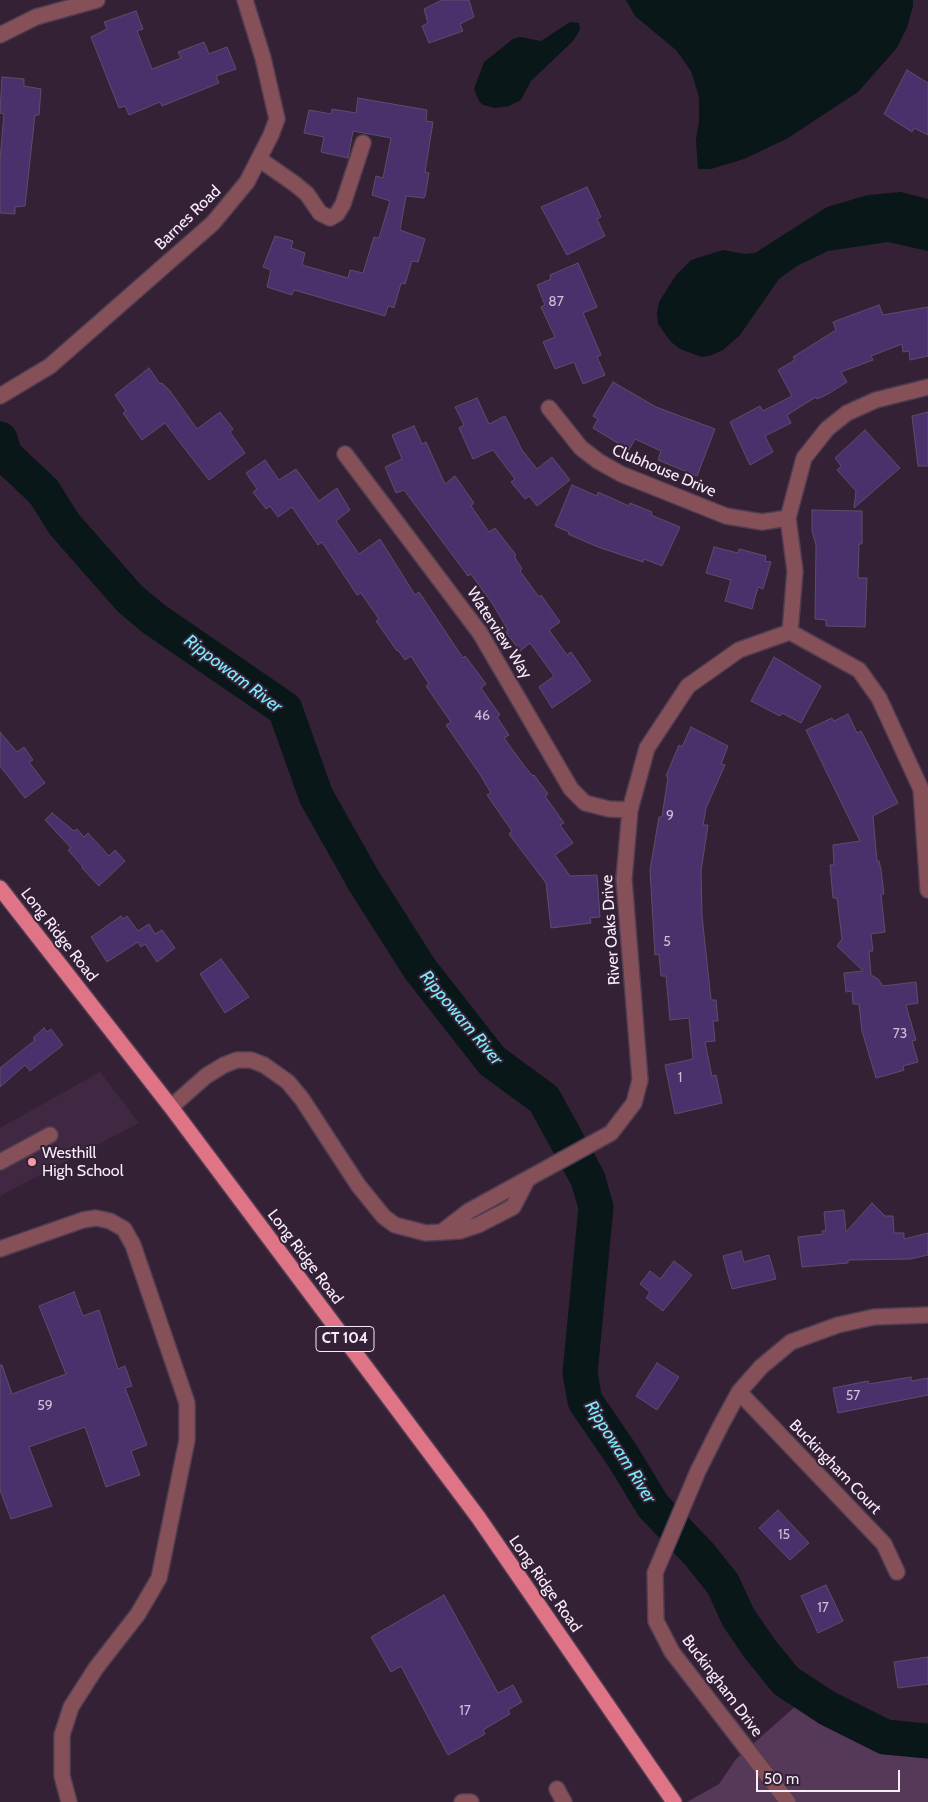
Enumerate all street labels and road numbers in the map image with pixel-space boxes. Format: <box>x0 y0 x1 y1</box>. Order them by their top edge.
street label: Barnes Road <box>151 182 225 254</box>
street label: Clubhouse Drive <box>609 440 719 502</box>
street label: Waterview Way <box>462 584 536 682</box>
street label: River Oaks Drive <box>598 874 624 986</box>
street label: Long Ridge Road <box>17 884 101 986</box>
street label: Long Ridge Road <box>263 1206 347 1308</box>
road number: CT 104 <box>316 1326 374 1352</box>
street label: Buckingham Court <box>785 1416 885 1518</box>
street label: Long Ridge Road <box>505 1532 585 1636</box>
street label: Buckingham Drive <box>677 1631 767 1741</box>

